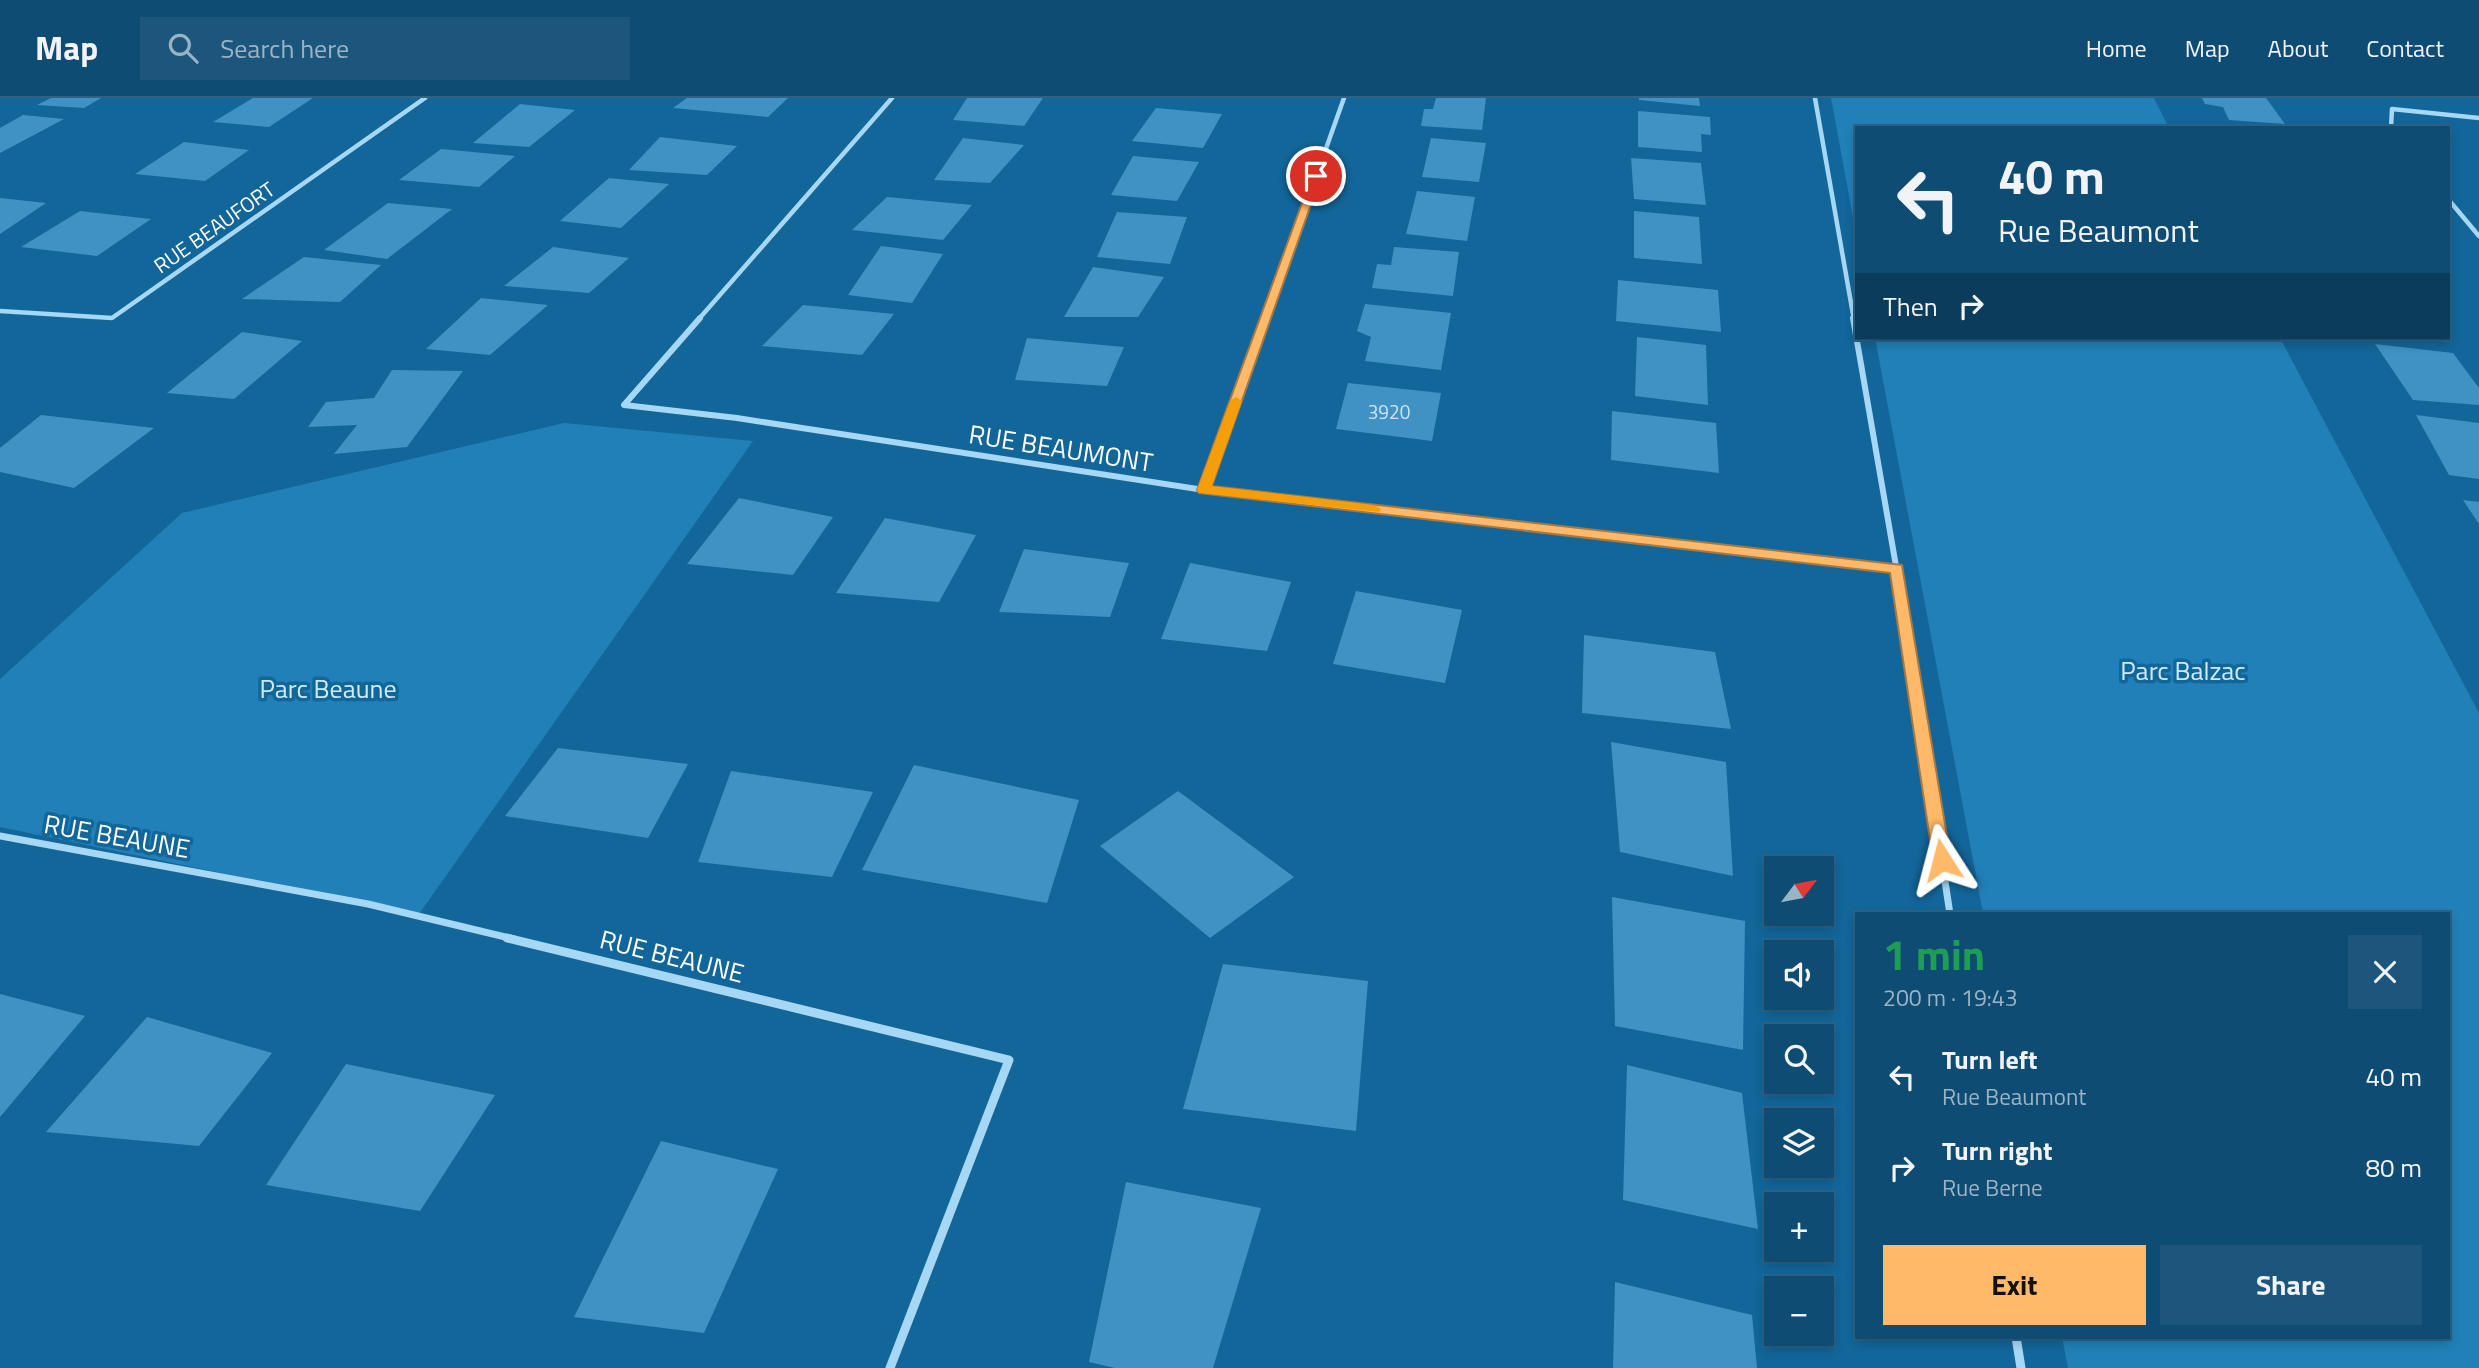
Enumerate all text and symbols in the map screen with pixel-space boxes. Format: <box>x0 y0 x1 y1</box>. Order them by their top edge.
search box <box>140 17 630 80</box>
text: Map <box>35 23 98 73</box>
icon: search <box>164 29 202 67</box>
text: Search here <box>220 29 349 68</box>
text: Home <box>2086 30 2147 66</box>
text: Map <box>2185 30 2230 66</box>
text: About <box>2268 30 2328 66</box>
text: Contact <box>2366 30 2444 66</box>
text: 40 m <box>1998 138 2105 213</box>
pin <box>1286 146 1346 206</box>
icon: left <box>1883 154 1974 245</box>
icon: arrive <box>1297 157 1335 195</box>
street label: RUE BEAUFORT <box>147 173 281 281</box>
text: Rue Beaumont <box>1998 206 2199 254</box>
text: Then <box>1883 287 1938 326</box>
icon: right <box>1952 287 1990 325</box>
house number: 3920 <box>1368 397 1410 426</box>
street label: RUE BEAUMONT <box>966 414 1156 482</box>
park label: Parc Balzac <box>2120 651 2246 690</box>
park label: Parc Beaune <box>259 669 397 708</box>
street label: RUE BEAUNE <box>41 804 193 868</box>
position arrow <box>1905 823 1979 897</box>
north arrow <box>1764 856 1834 926</box>
map controls <box>1764 856 1834 1346</box>
street label: RUE BEAUNE <box>596 919 748 993</box>
text: 1 min <box>1883 922 1985 986</box>
button: close <box>2348 935 2422 1009</box>
button: sound <box>1764 940 1834 1010</box>
text: 200 m · 19:43 <box>1883 980 2018 1015</box>
button: search <box>1764 1024 1834 1094</box>
text: Turn left <box>1942 1040 2037 1079</box>
text: 40 m <box>2365 1057 2422 1096</box>
icon: left <box>1883 1058 1921 1096</box>
text: Rue Beaumont <box>1942 1079 2086 1114</box>
button: layers <box>1764 1108 1834 1178</box>
text: Turn right <box>1942 1131 2053 1170</box>
text: 80 m <box>2365 1148 2422 1187</box>
icon: right <box>1883 1149 1921 1187</box>
text: Rue Berne <box>1942 1170 2043 1205</box>
button: + <box>1764 1192 1834 1262</box>
button: Exit <box>1883 1245 2146 1325</box>
button: Share <box>2160 1245 2422 1325</box>
button: − <box>1764 1276 1834 1346</box>

